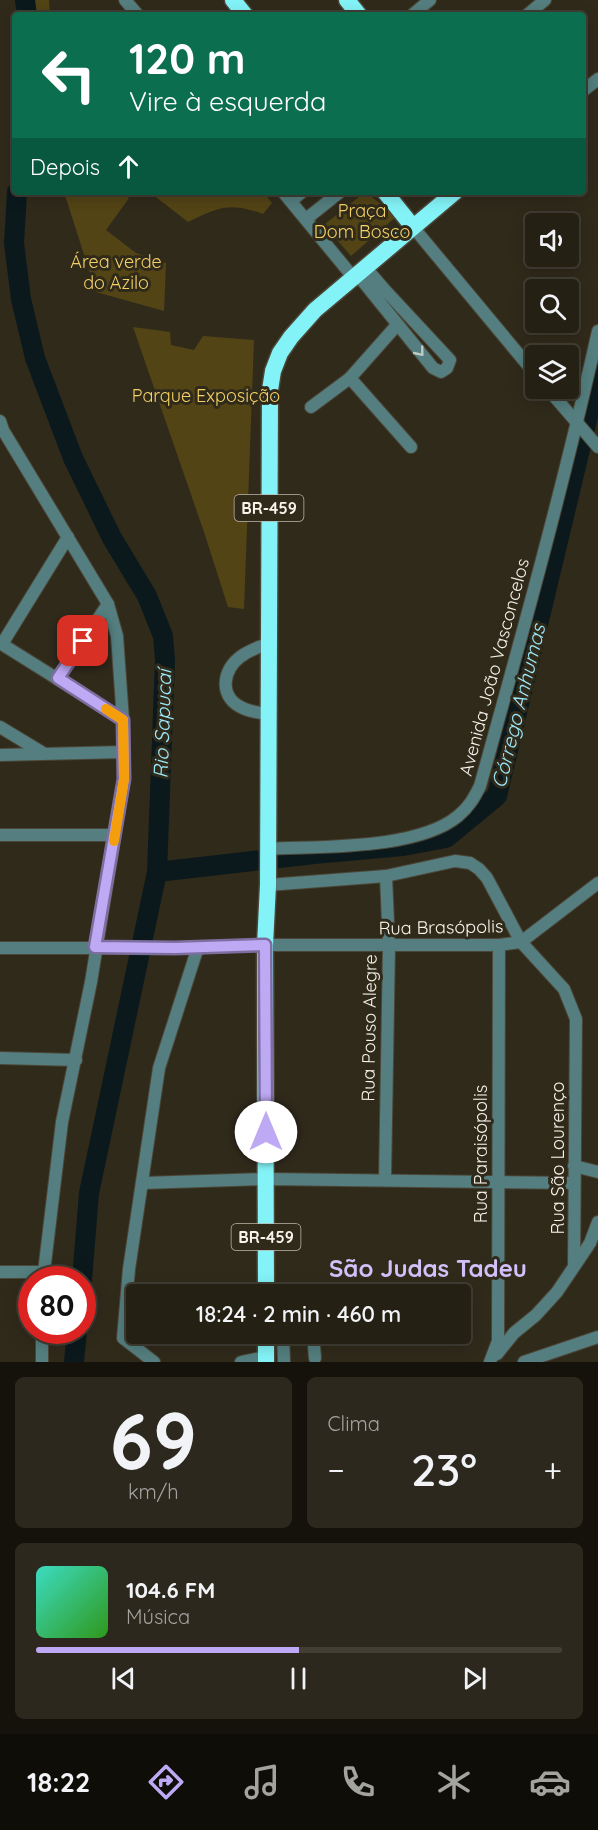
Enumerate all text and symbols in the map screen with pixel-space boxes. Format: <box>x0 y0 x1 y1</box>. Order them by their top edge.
text: 120 m <box>129 32 246 85</box>
icon: left <box>30 36 108 114</box>
text: Vire à esquerda <box>129 84 326 118</box>
icon: ahead <box>112 150 145 183</box>
text: Depois <box>30 153 100 181</box>
park label: Praça Dom Bosco <box>314 199 410 243</box>
map controls <box>525 213 579 399</box>
button: sound <box>525 213 579 267</box>
park label: Área verde do Azilo <box>70 250 162 294</box>
button: search <box>525 279 579 333</box>
one-way arrow <box>412 345 423 356</box>
button: layers <box>525 345 579 399</box>
park label: Parque Exposição <box>132 384 280 407</box>
road number: BR-459 <box>234 495 304 521</box>
street label: Avenida João Vasconcelos <box>454 556 534 778</box>
pin <box>57 615 108 666</box>
water label: Córrego Anhumas <box>486 620 551 790</box>
icon: arrive <box>66 624 99 657</box>
water label: Rio Sapucaí <box>148 665 177 779</box>
street label: Rua Brasópolis <box>378 914 504 940</box>
street label: Rua Pouso Alegre <box>356 954 382 1102</box>
street label: Rua São Lourenço <box>546 1082 569 1234</box>
street label: Rua Paraisópolis <box>469 1085 492 1223</box>
position arrow <box>234 1100 298 1164</box>
road number: BR-459 <box>232 1224 300 1250</box>
district label: São Judas Tadeu <box>329 1253 527 1283</box>
speed limit sign: 80 <box>18 1266 96 1344</box>
text: 18:24 · 2 min · 460 m <box>196 1300 401 1328</box>
text: 69 <box>110 1391 197 1489</box>
text: Clima <box>328 1411 380 1436</box>
text: 23° <box>411 1441 477 1497</box>
text: − <box>328 1449 345 1490</box>
text: + <box>543 1449 562 1490</box>
text: km/h <box>128 1479 179 1504</box>
text: 104.6 FM <box>126 1576 215 1604</box>
text: Música <box>126 1604 190 1629</box>
icon: previous <box>107 1662 140 1695</box>
icon: pause <box>282 1662 315 1695</box>
icon: next <box>458 1662 491 1695</box>
icon: directions <box>145 1761 187 1803</box>
icon: music <box>241 1761 283 1803</box>
icon: phone <box>337 1761 379 1803</box>
icon: climate <box>433 1761 475 1803</box>
icon: car <box>529 1761 571 1803</box>
text: 18:22 <box>27 1765 90 1799</box>

